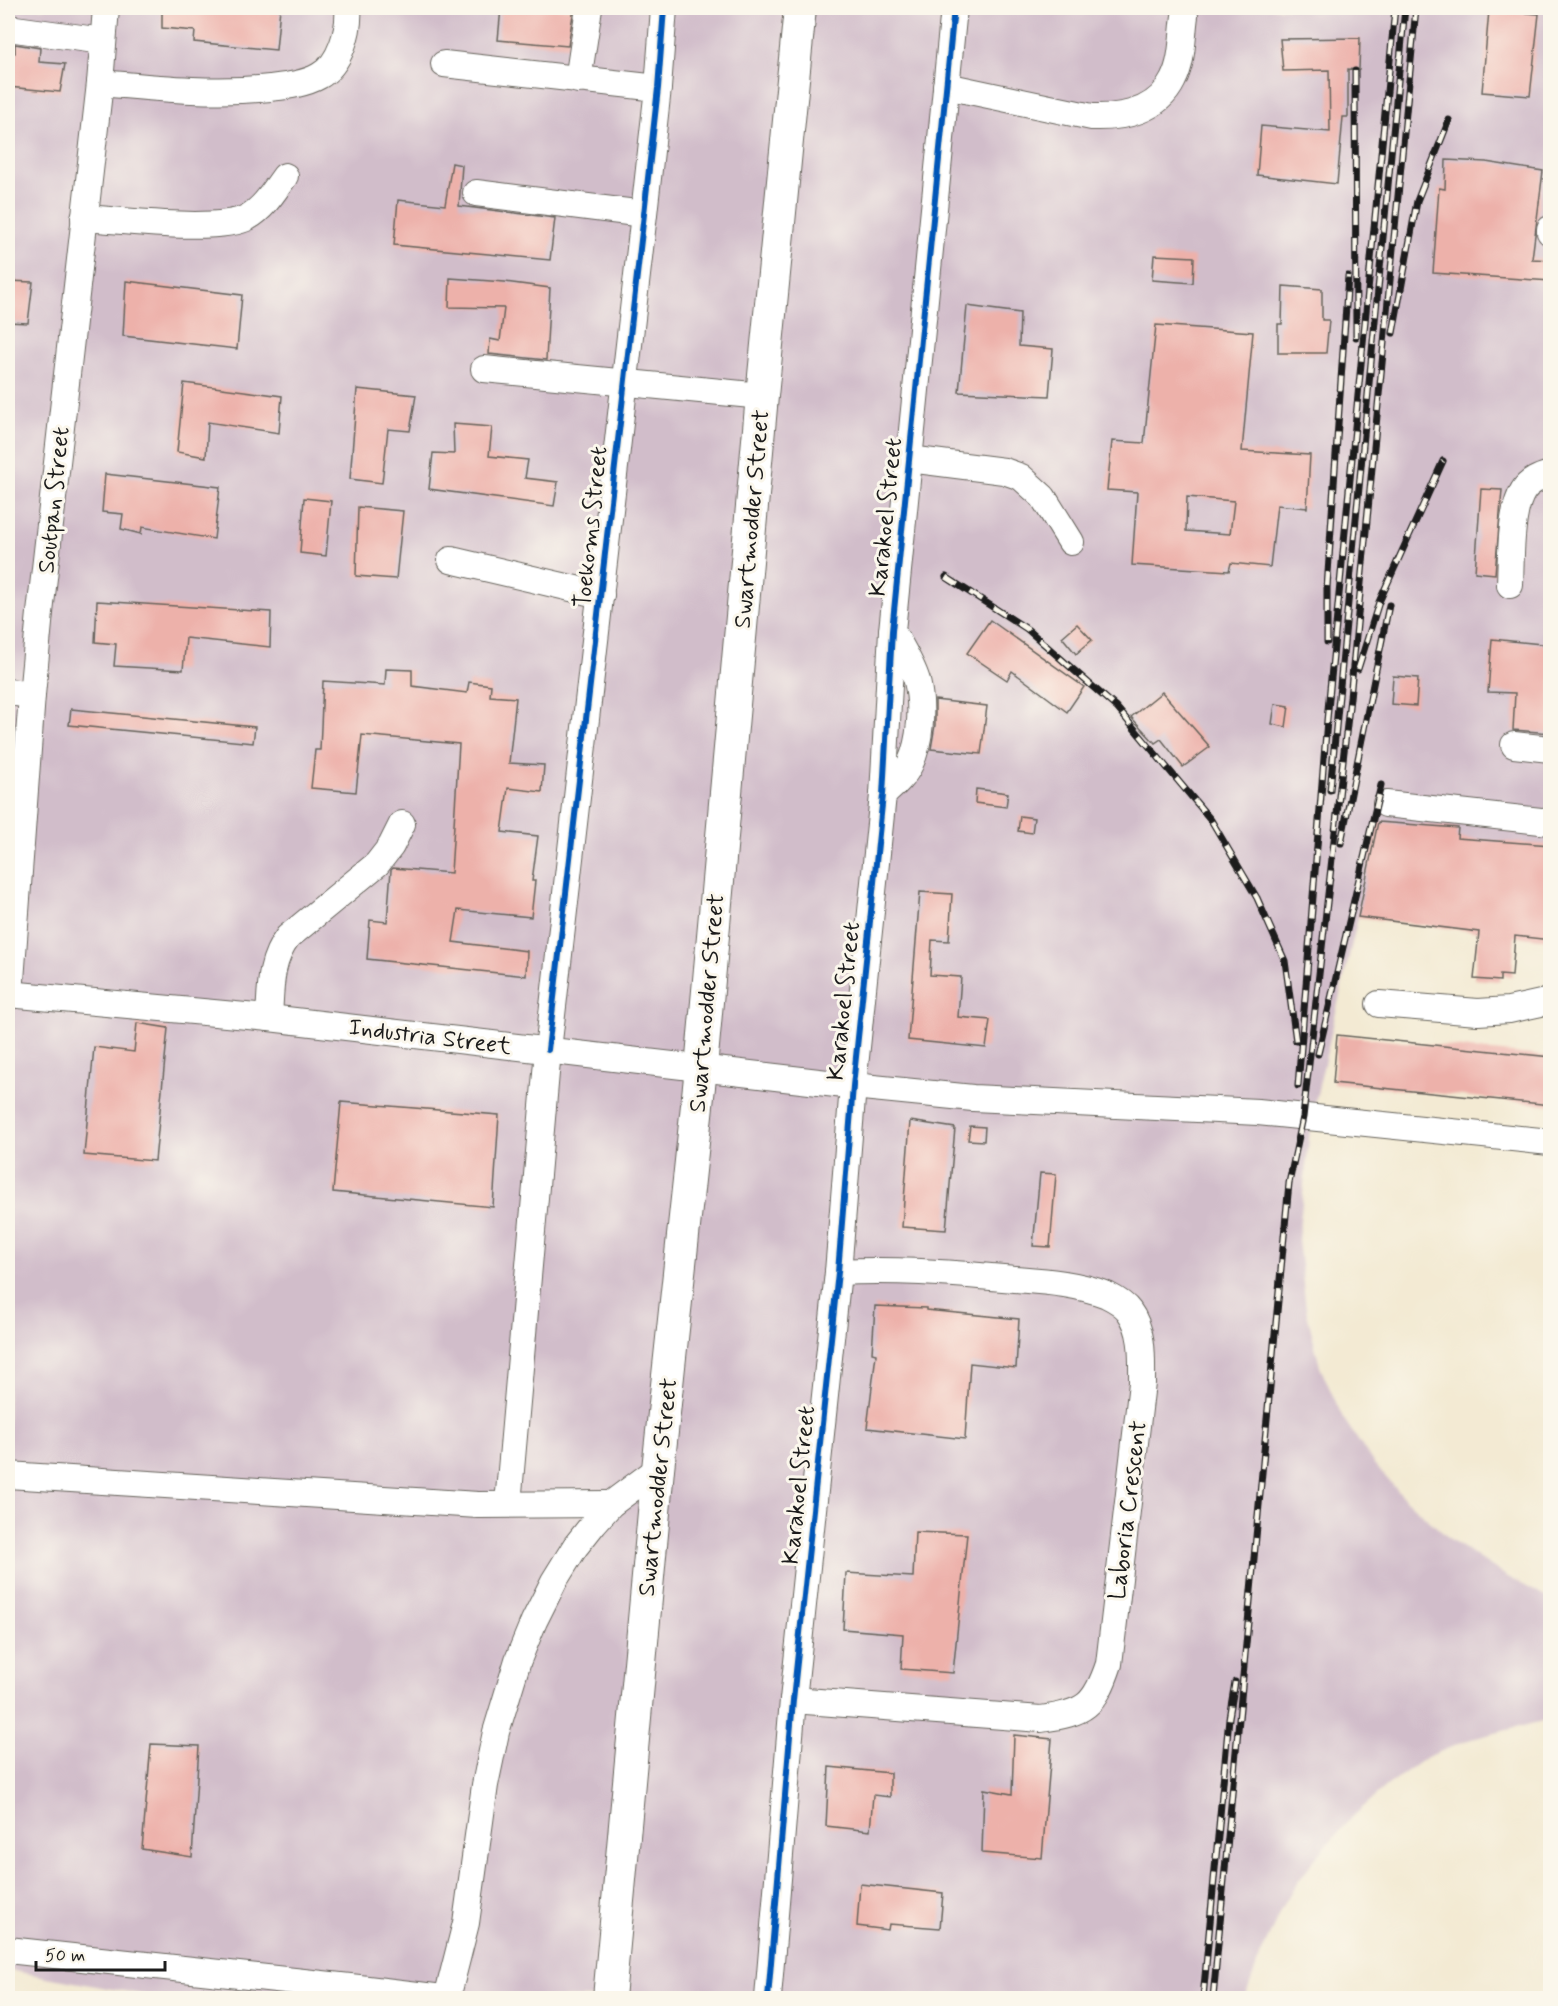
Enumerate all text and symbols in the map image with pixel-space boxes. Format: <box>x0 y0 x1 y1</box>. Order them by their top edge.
street label: Swartmodder Street <box>727 408 778 630</box>
street label: Soutpan Street <box>31 425 78 575</box>
street label: Karakoel Street <box>863 436 910 598</box>
street label: Toekoms Street <box>568 445 615 610</box>
street label: Swartmodder Street <box>682 892 733 1114</box>
street label: Karakoel Street <box>821 920 868 1082</box>
street label: Industria Street <box>347 1012 513 1063</box>
street label: Swartmodder Street <box>632 1376 685 1598</box>
street label: Karakoel Street <box>776 1404 823 1566</box>
street label: Laboria Crescent <box>1102 1419 1155 1602</box>
scale bar <box>36 1934 165 1972</box>
text: 50 m <box>45 1944 85 1968</box>

